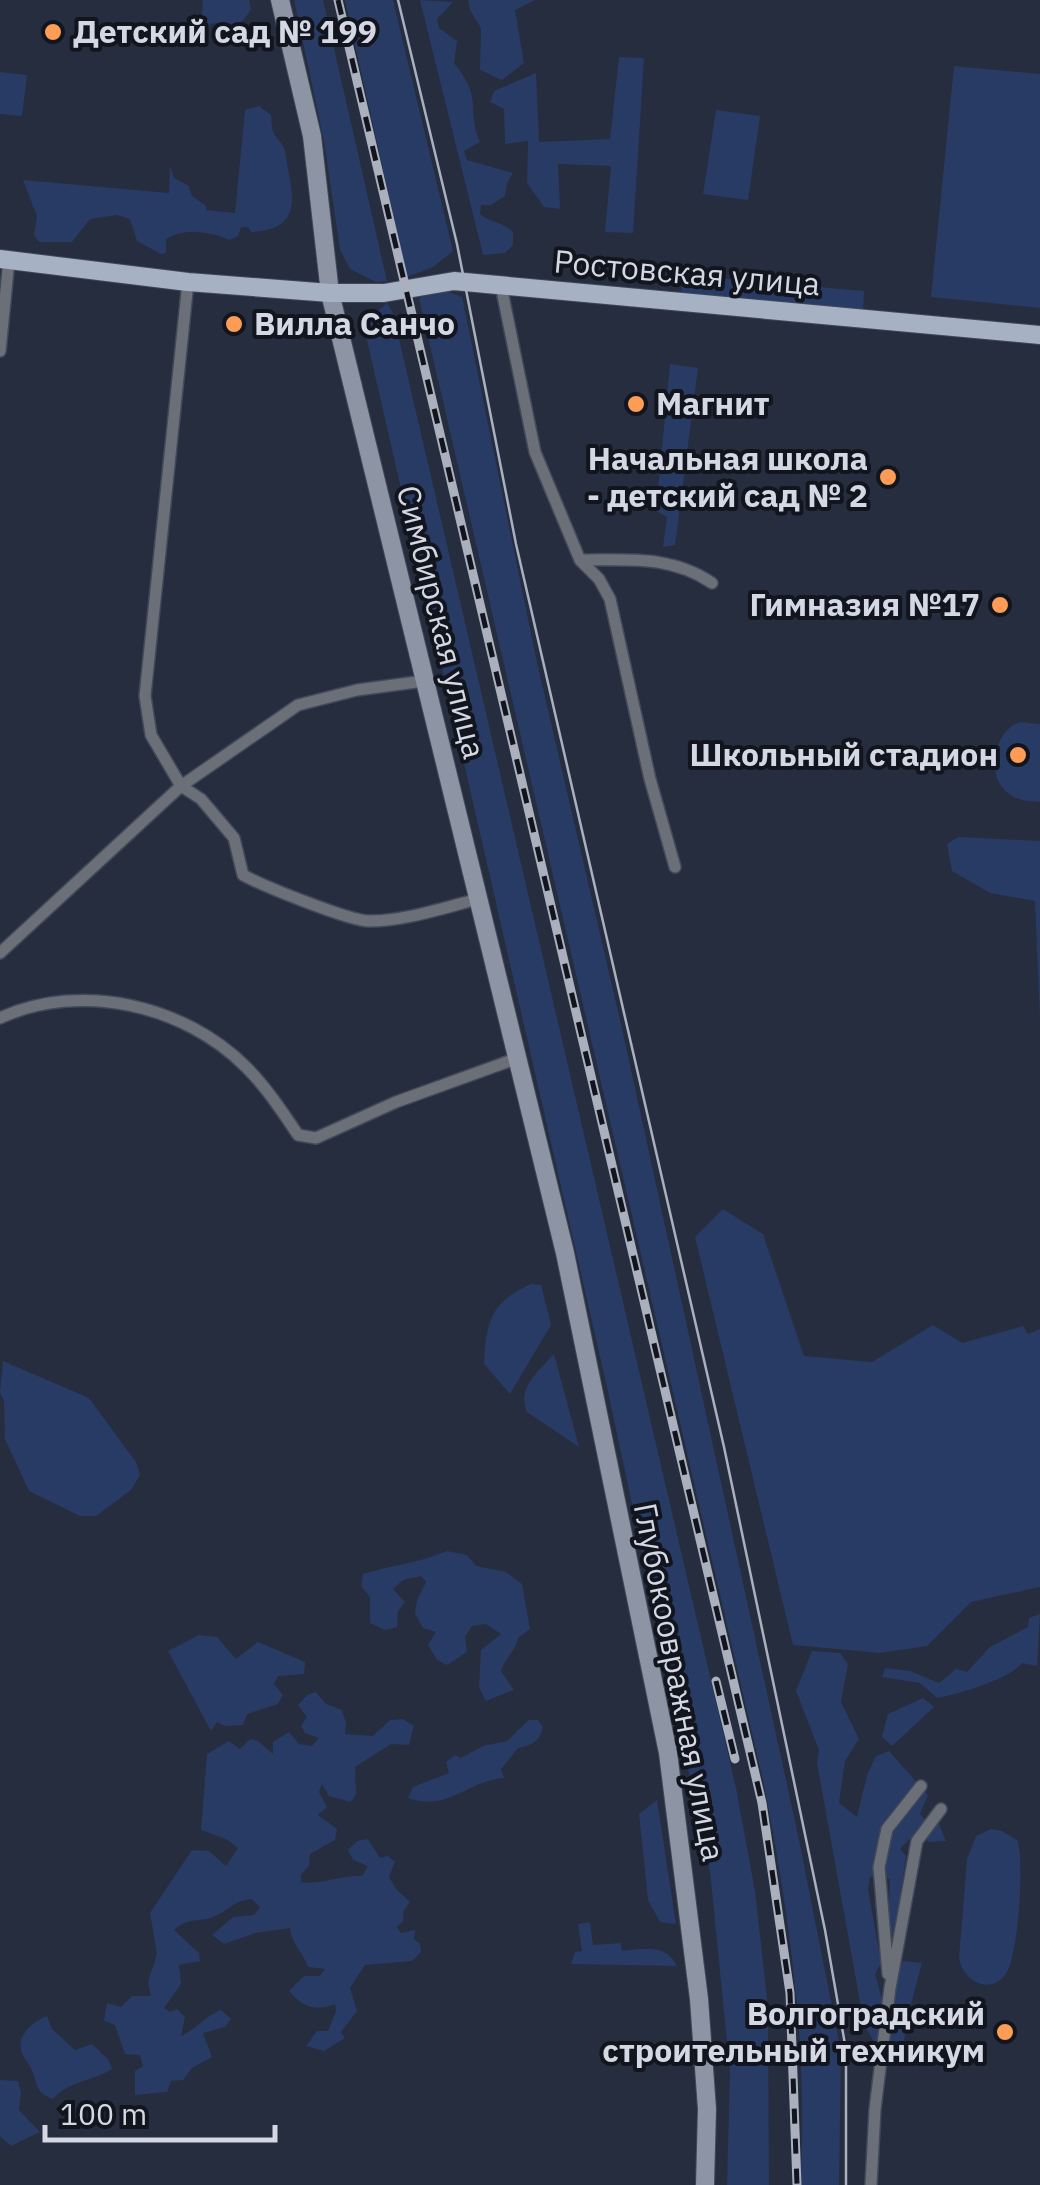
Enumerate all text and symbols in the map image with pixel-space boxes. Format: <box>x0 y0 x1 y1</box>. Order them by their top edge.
place label: Детский сад № 199 <box>73 10 377 52</box>
marker: Детский сад № 199 <box>42 21 64 43</box>
street label: Ростовская улица <box>552 239 822 305</box>
place label: Вилла Санчо <box>254 302 455 344</box>
marker: Вилла Санчо <box>223 313 245 335</box>
place label: Магнит <box>656 382 770 424</box>
marker: Магнит <box>625 393 647 415</box>
place label: Начальная школа - детский сад № 2 <box>587 437 868 516</box>
marker: Начальная школа - детский сад № 2 <box>877 466 899 488</box>
street label: Симбирская улица <box>388 481 496 763</box>
place label: Гимназия №17 <box>749 583 980 625</box>
marker: Гимназия №17 <box>989 594 1011 616</box>
place label: Школьный стадион <box>690 733 998 775</box>
marker: Школьный стадион <box>1007 744 1029 766</box>
street label: Глубокоовражная улица <box>625 1499 735 1864</box>
place label: Волгоградский строительный техникум <box>602 1992 985 2071</box>
marker: Волгоградский строительный техникум <box>994 2021 1016 2043</box>
scale bar <box>45 2080 275 2142</box>
text: 100 m <box>60 2094 147 2133</box>

